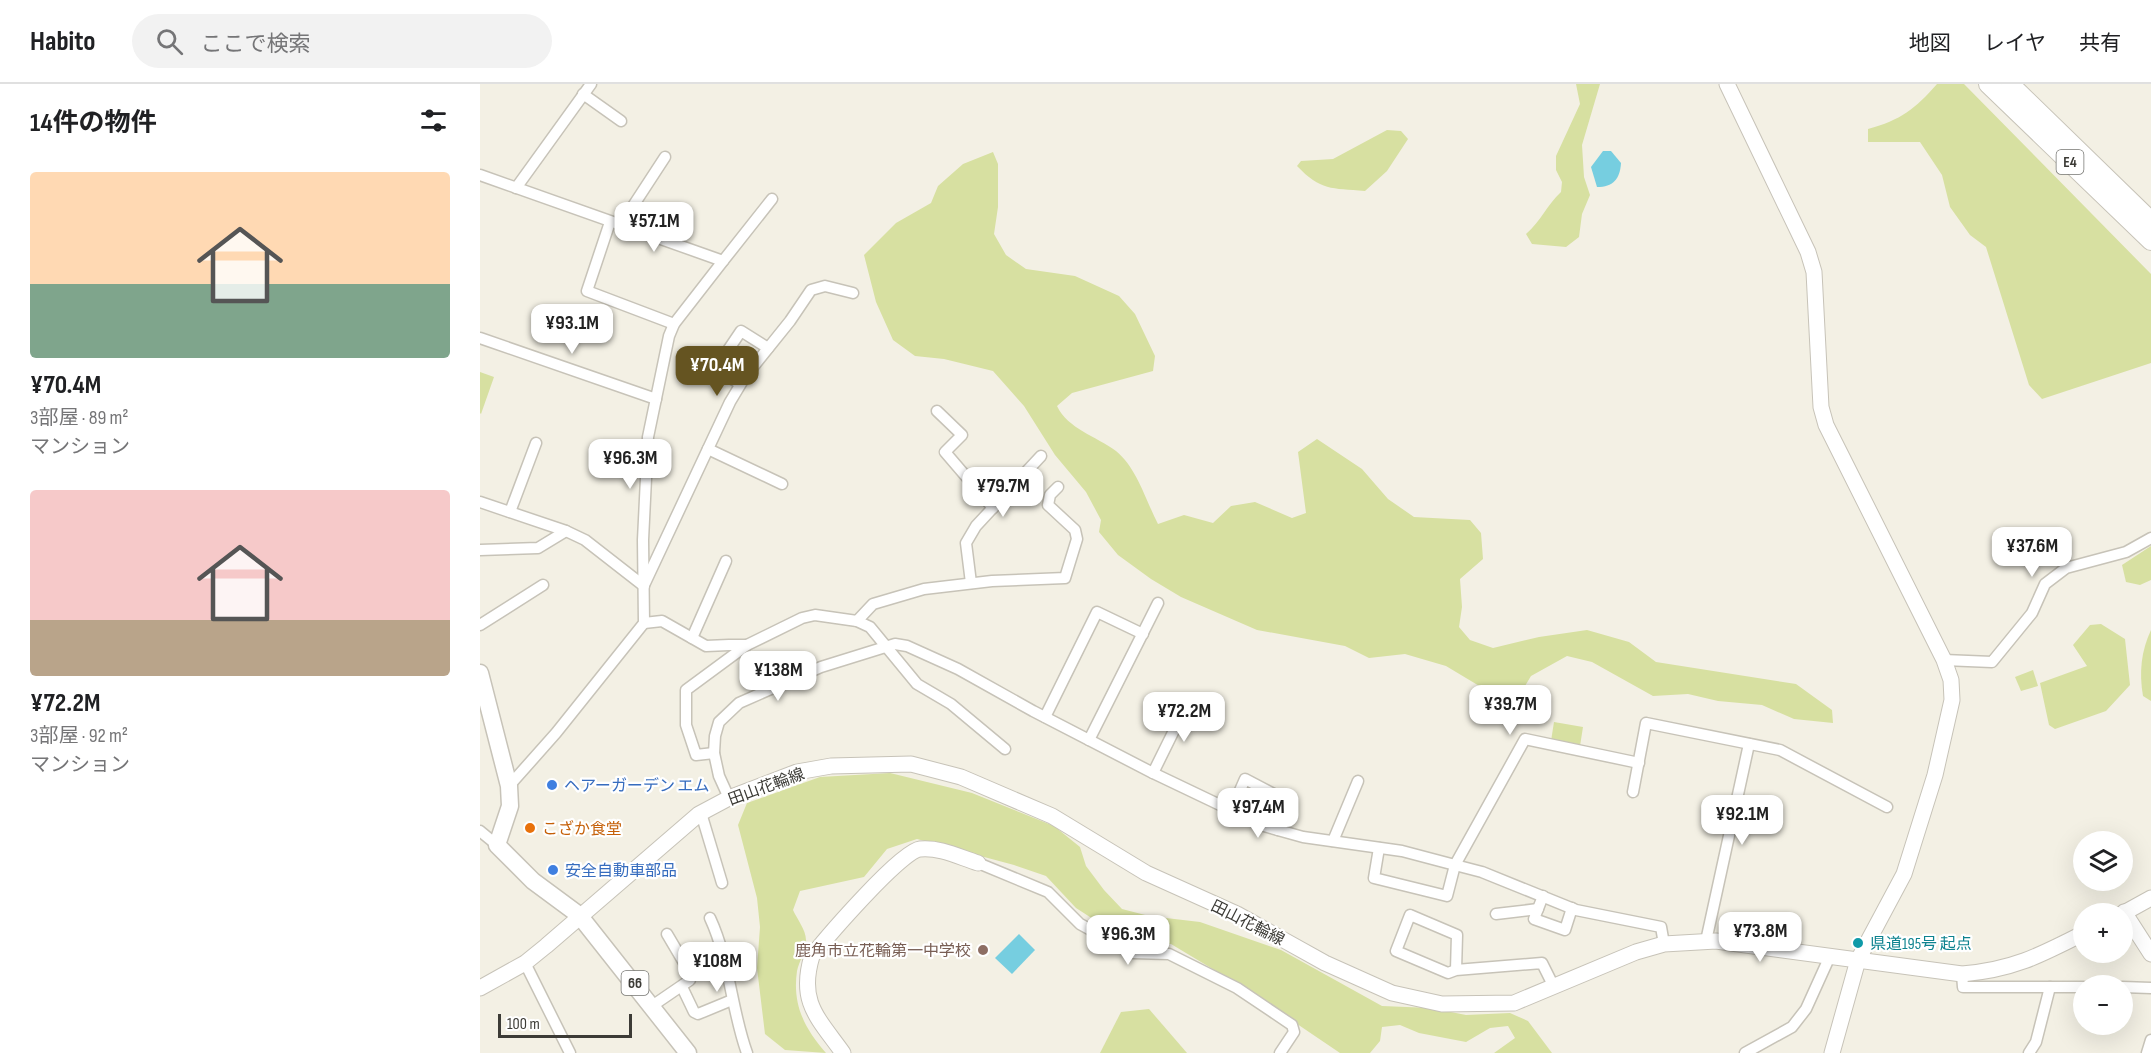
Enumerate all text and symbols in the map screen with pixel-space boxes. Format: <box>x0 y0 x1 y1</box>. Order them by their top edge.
search box <box>132 14 552 68</box>
text: Habito <box>30 25 96 58</box>
icon: search <box>153 25 186 58</box>
text: ここで検索 <box>201 31 311 58</box>
text: 地図 <box>1909 31 1951 56</box>
text: レイヤ <box>1984 31 2046 56</box>
text: 共有 <box>2079 31 2121 56</box>
icon: filters <box>417 104 450 137</box>
text: 14件の物件 <box>30 108 157 139</box>
road number: E4 <box>2056 150 2084 174</box>
pin: ¥57.1M <box>605 202 703 253</box>
text: ¥57.1M <box>628 209 680 233</box>
icon: home <box>186 211 294 319</box>
pin: ¥93.1M <box>523 304 621 355</box>
text: ¥93.1M <box>545 311 599 335</box>
pin: ¥70.4M <box>668 346 766 397</box>
text: ¥70.4M <box>690 353 744 377</box>
text: ¥70.4M <box>30 370 101 401</box>
text: 3部屋 · 89 m² <box>30 406 129 430</box>
text: マンション <box>30 435 130 459</box>
pin: ¥96.3M <box>581 439 679 490</box>
text: ¥96.3M <box>603 446 657 470</box>
pin: ¥79.7M <box>954 467 1052 518</box>
text: ¥79.7M <box>976 474 1030 498</box>
pin: ¥37.6M <box>1983 527 2081 578</box>
icon: home <box>186 529 294 637</box>
text: ¥37.6M <box>2006 534 2058 558</box>
pin: ¥138M <box>736 651 820 702</box>
text: ¥138M <box>753 658 803 682</box>
pin: ¥39.7M <box>1461 685 1559 736</box>
text: ¥72.2M <box>30 688 100 719</box>
pin: ¥72.2M <box>1135 692 1233 743</box>
text: ¥39.7M <box>1483 692 1537 716</box>
text: ¥72.2M <box>1157 699 1211 723</box>
text: 3部屋 · 92 m² <box>30 724 128 748</box>
text: マンション <box>30 753 130 777</box>
street label: 田山花輪線 <box>726 765 807 810</box>
place label: ヘアーガーデン エム <box>564 777 710 796</box>
marker: ヘアーガーデン エム <box>545 778 559 792</box>
pin: ¥97.4M <box>1209 788 1307 839</box>
text: ¥97.4M <box>1231 795 1285 819</box>
pin: ¥92.1M <box>1693 795 1791 846</box>
text: ¥92.1M <box>1715 802 1769 826</box>
place label: こざか食堂 <box>542 820 622 839</box>
marker: こざか食堂 <box>523 821 537 835</box>
map controls <box>2073 831 2133 1035</box>
button: layers <box>2073 831 2133 891</box>
place label: 安全自動車部品 <box>565 862 677 881</box>
marker: 安全自動車部品 <box>546 863 560 877</box>
street label: 田山花輪線 <box>1207 897 1287 950</box>
button: + <box>2073 903 2133 963</box>
pin: ¥73.8M <box>1711 912 1809 963</box>
pin: ¥96.3M <box>1079 915 1177 966</box>
text: ¥73.8M <box>1733 919 1787 943</box>
text: ¥96.3M <box>1101 922 1155 946</box>
place label: 県道195号 起点 <box>1870 935 1972 954</box>
marker: 県道195号 起点 <box>1851 936 1865 950</box>
pin: ¥108M <box>675 942 759 993</box>
place label: 鹿角市立花輪第一中学校 <box>795 942 971 961</box>
marker: 鹿角市立花輪第一中学校 <box>976 943 990 957</box>
text: ¥108M <box>692 949 742 973</box>
road number: 66 <box>622 971 648 995</box>
button: − <box>2073 975 2133 1035</box>
scale bar <box>498 1011 632 1038</box>
text: 100 m <box>507 1015 540 1034</box>

